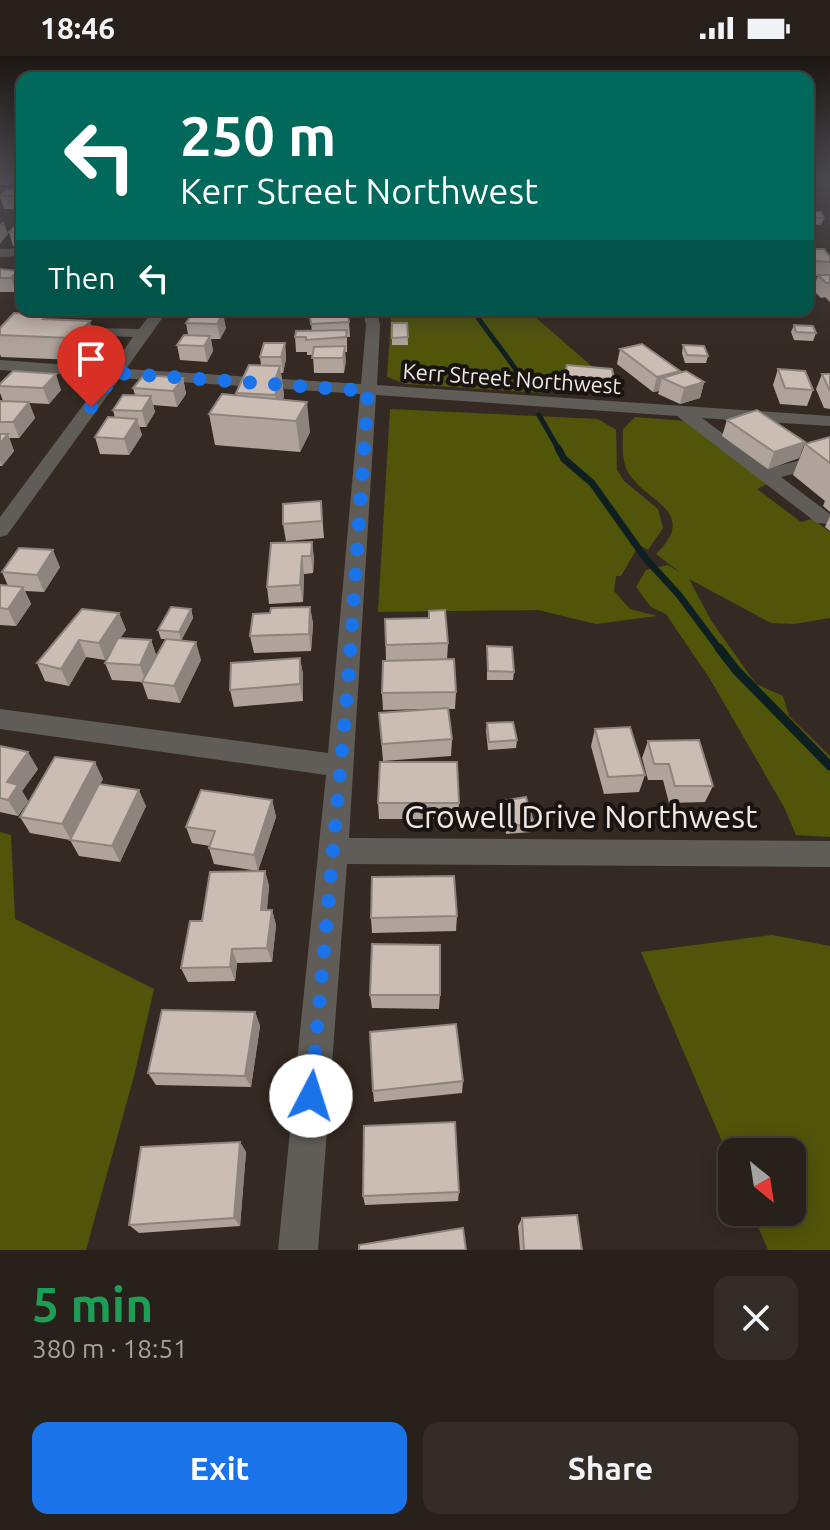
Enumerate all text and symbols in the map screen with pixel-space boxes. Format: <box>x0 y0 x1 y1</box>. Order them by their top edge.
text: 18:46 <box>40 11 115 45</box>
icon: left <box>48 104 152 208</box>
text: 250 m <box>180 104 336 167</box>
text: Kerr Street Northwest <box>180 170 538 211</box>
icon: left <box>132 256 176 300</box>
text: Then <box>48 261 116 295</box>
pin <box>57 325 125 407</box>
icon: arrive <box>69 337 113 381</box>
street label: Kerr Street Northwest <box>402 358 622 398</box>
street label: Crowell Drive Northwest <box>404 798 758 834</box>
position arrow <box>269 1054 353 1138</box>
north arrow <box>718 1138 806 1226</box>
map controls <box>718 1138 806 1226</box>
button: close <box>714 1276 798 1360</box>
text: 5 min <box>32 1277 153 1331</box>
text: 380 m · 18:51 <box>32 1334 188 1363</box>
button: Exit <box>32 1422 407 1514</box>
button: Share <box>423 1422 798 1514</box>

